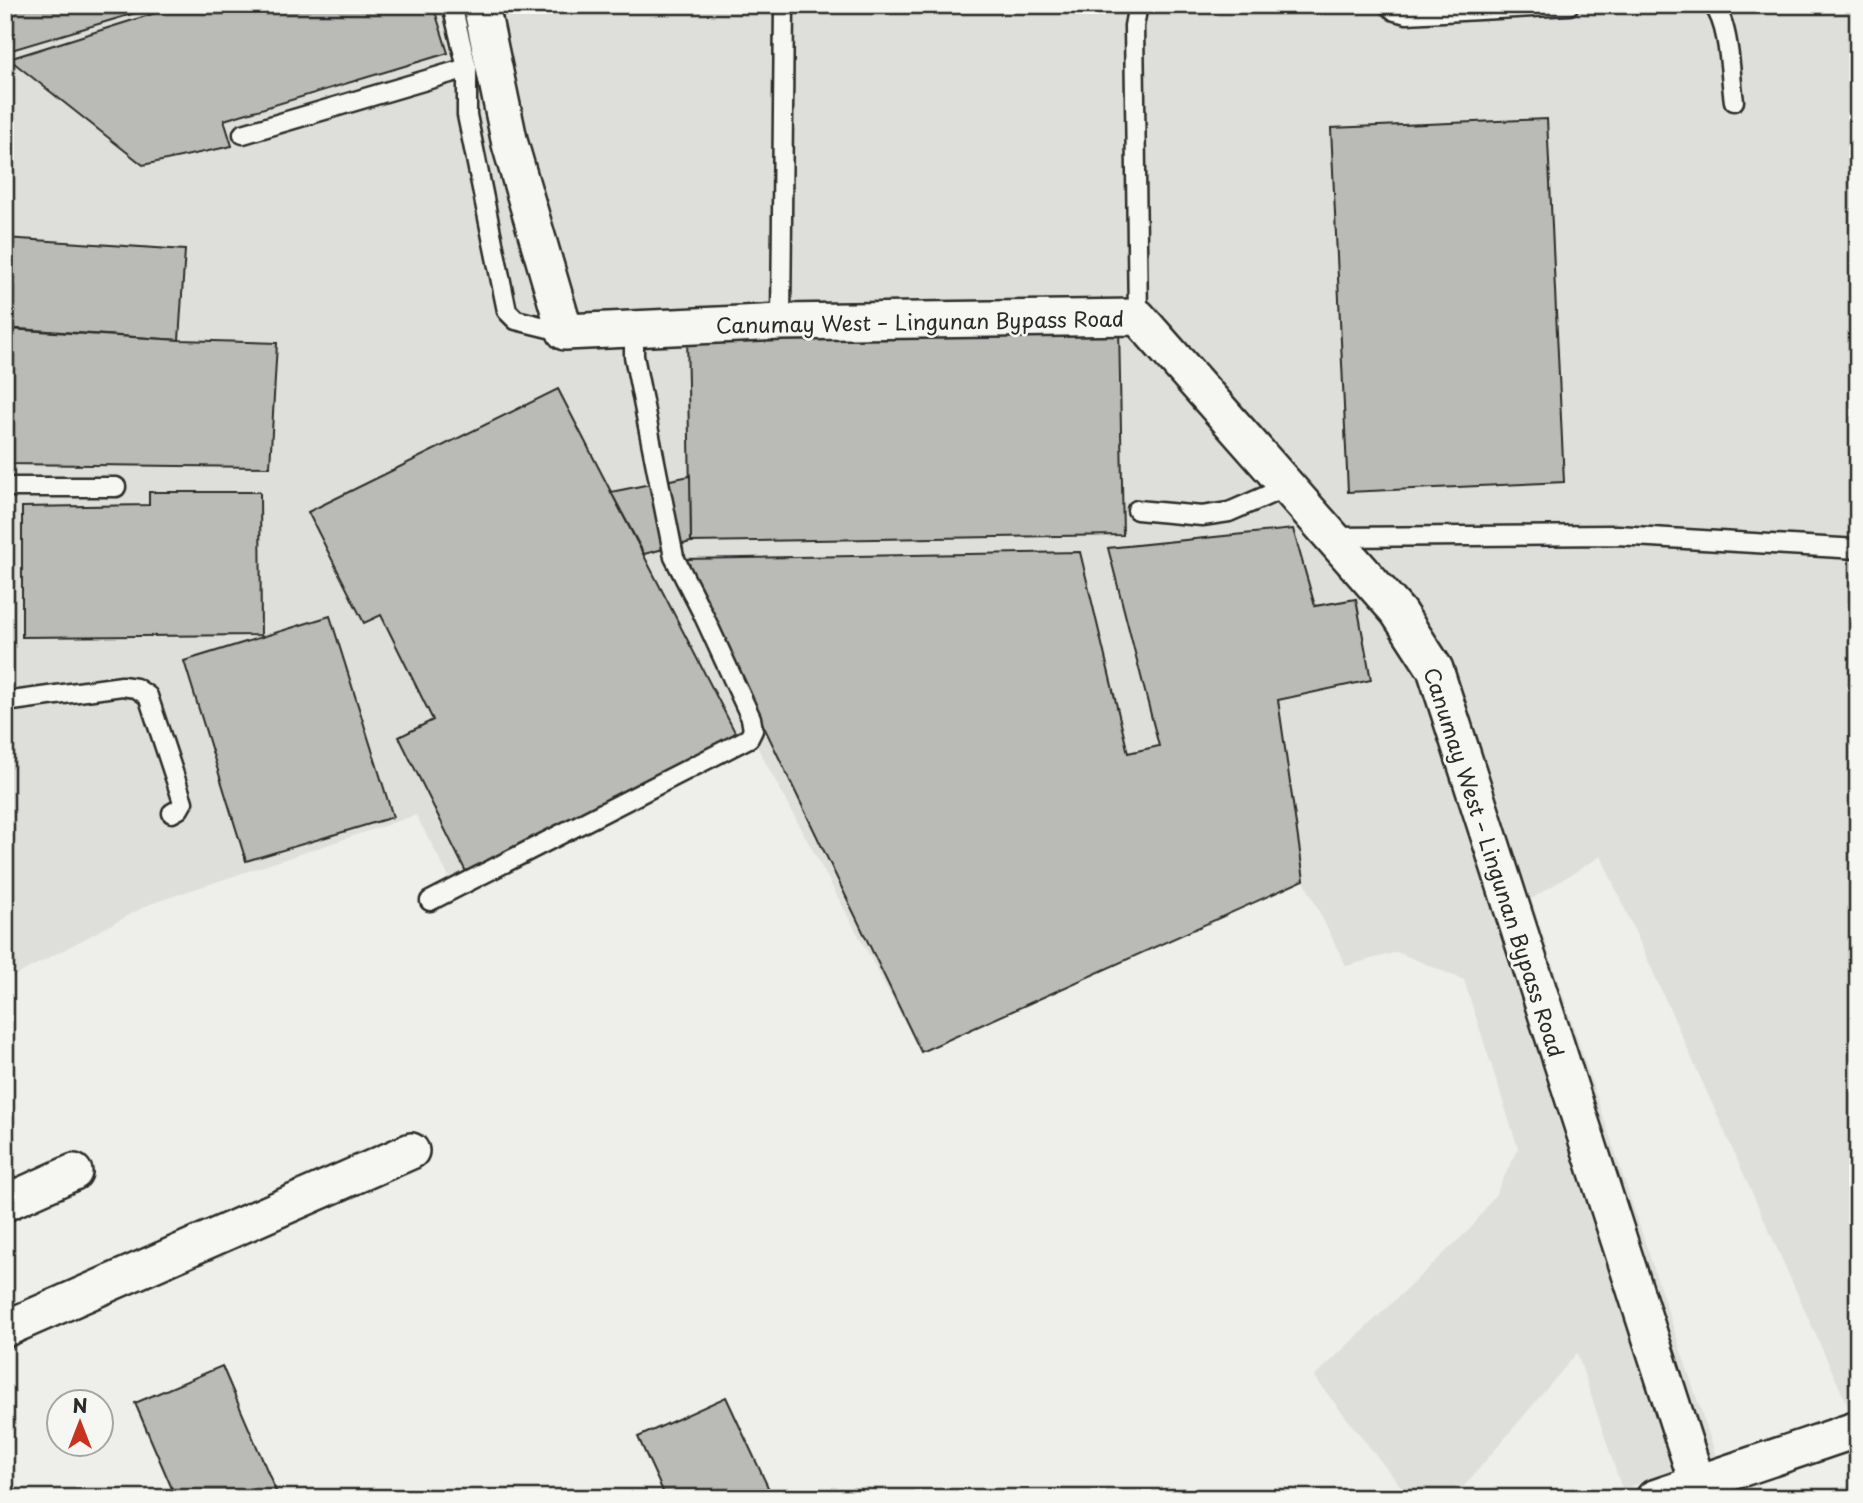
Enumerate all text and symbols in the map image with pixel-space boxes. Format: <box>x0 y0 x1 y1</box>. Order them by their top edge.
street label: Canumay West – Lingunan Bypass Road <box>716 301 1124 341</box>
street label: Canumay West – Lingunan Bypass Road <box>1417 663 1573 1061</box>
north arrow <box>46 1388 116 1458</box>
text: N <box>72 1391 88 1419</box>

